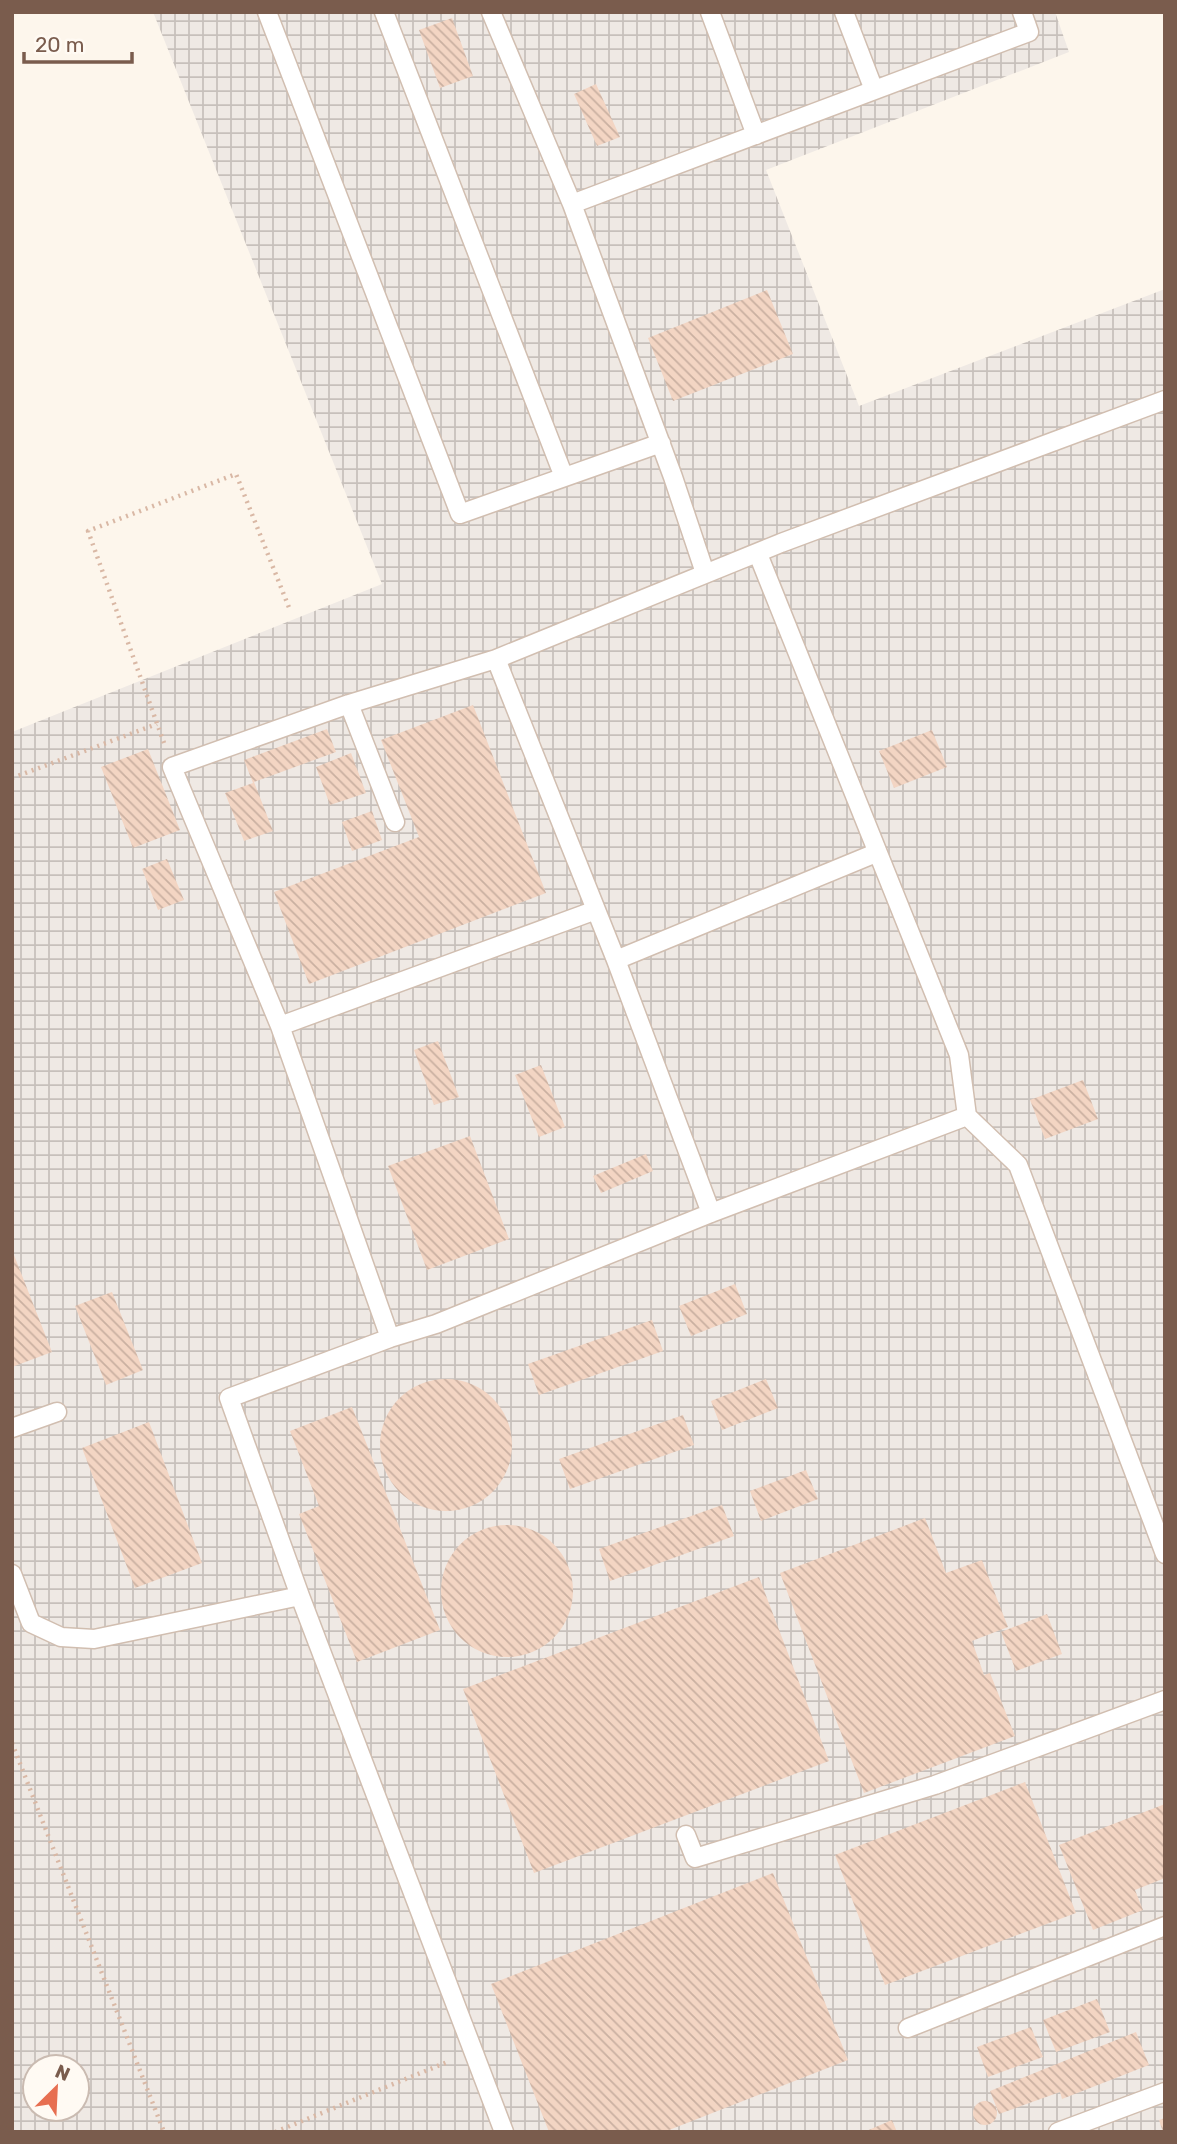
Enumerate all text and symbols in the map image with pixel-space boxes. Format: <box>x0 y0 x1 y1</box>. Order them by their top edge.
scale bar <box>24 21 133 65</box>
text: 20 m <box>35 32 84 57</box>
north arrow <box>21 2053 91 2123</box>
text: N <box>52 2060 74 2086</box>

